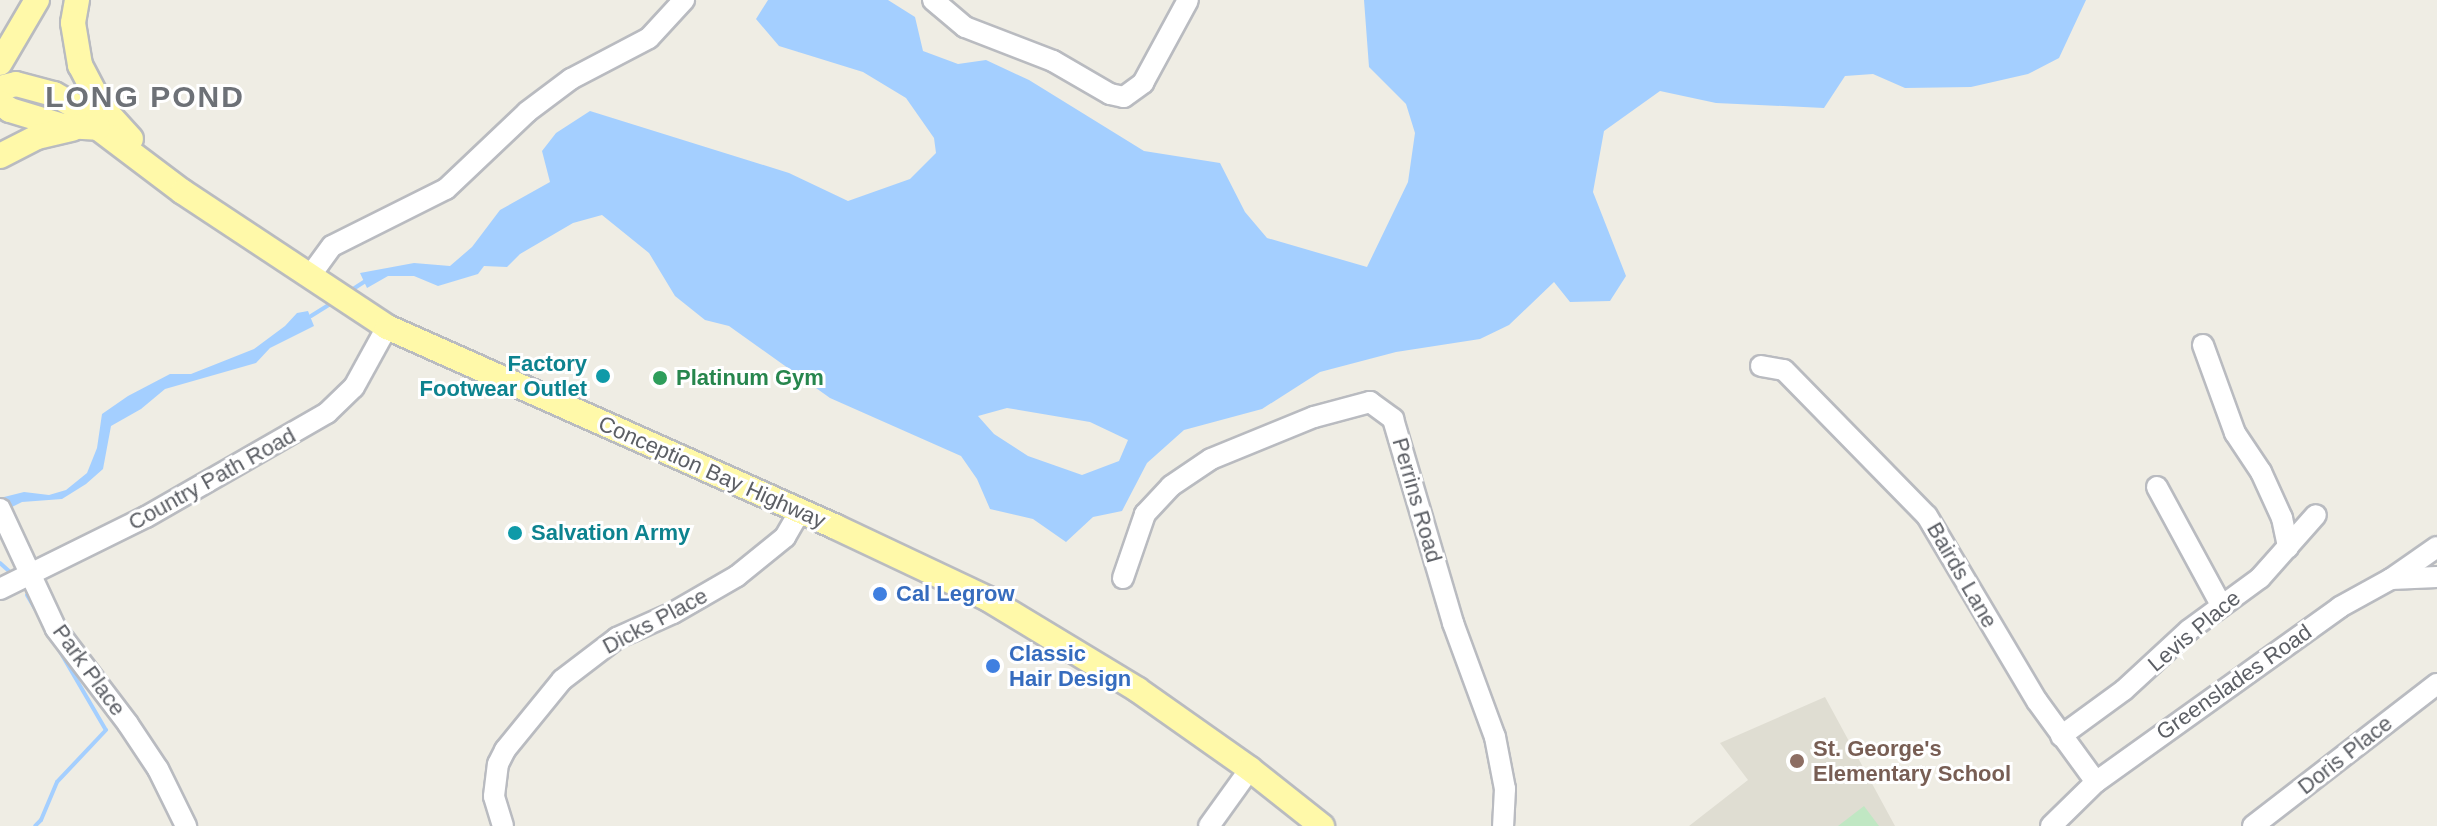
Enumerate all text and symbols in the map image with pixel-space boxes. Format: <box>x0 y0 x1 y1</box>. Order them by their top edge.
district label: LONG POND <box>45 79 245 115</box>
place label: Factory Footwear Outlet <box>420 350 587 402</box>
place label: Platinum Gym <box>676 365 824 391</box>
marker: Factory Footwear Outlet <box>594 367 612 385</box>
marker: Platinum Gym <box>651 369 669 387</box>
street label: Conception Bay Highway <box>594 410 830 534</box>
street label: Country Path Road <box>124 422 300 536</box>
street label: Perrins Road <box>1387 435 1447 565</box>
street label: Bairds Lane <box>1921 518 2003 632</box>
place label: Salvation Army <box>531 520 691 546</box>
marker: Salvation Army <box>506 524 524 542</box>
place label: Cal Legrow <box>896 581 1015 607</box>
street label: Dicks Place <box>598 582 712 660</box>
marker: Cal Legrow <box>871 585 889 603</box>
street label: Levis Place <box>2142 585 2246 677</box>
street label: Park Place <box>47 619 131 721</box>
street label: Greenslades Road <box>2151 619 2317 745</box>
place label: Classic Hair Design <box>1009 640 1131 692</box>
marker: Classic Hair Design <box>984 657 1002 675</box>
street label: Doris Place <box>2293 710 2397 800</box>
place label: St. George's Elementary School <box>1813 735 2011 786</box>
marker: St. George's Elementary School <box>1788 752 1806 770</box>

